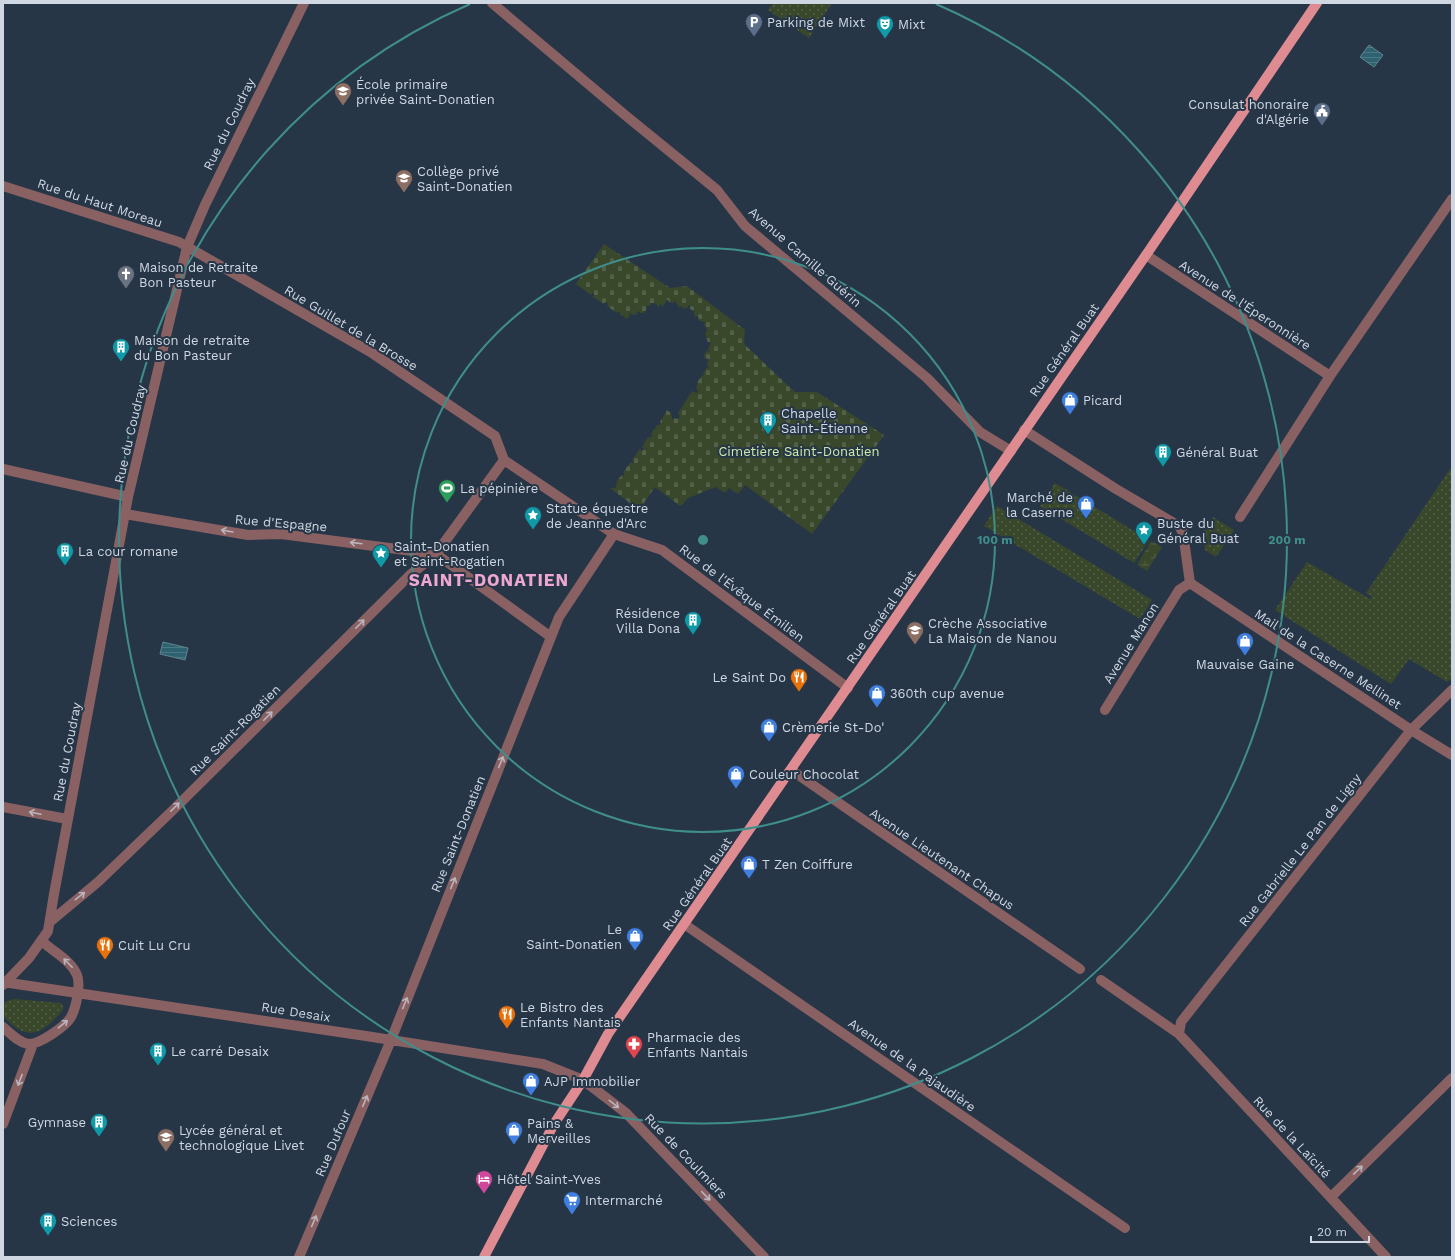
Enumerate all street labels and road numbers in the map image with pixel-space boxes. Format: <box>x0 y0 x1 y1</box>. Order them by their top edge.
street label: Rue du Coudray <box>200 75 258 173</box>
street label: Rue du Haut Moreau <box>36 176 164 230</box>
street label: Avenue Camille Guérin <box>746 204 864 310</box>
street label: Avenue de l'Éperonnière <box>1176 256 1314 353</box>
street label: Rue Guillet de la Brosse <box>282 282 420 374</box>
street label: Rue Général Buat <box>1026 300 1102 400</box>
street label: Rue du Coudray <box>111 383 149 485</box>
street label: Rue d'Espagne <box>234 511 328 535</box>
street label: Rue de l'Évêque Émilien <box>677 540 808 645</box>
street label: Rue Général Buat <box>843 567 919 667</box>
street label: Avenue Manon <box>1100 600 1162 686</box>
street label: Mail de la Caserne Mellinet <box>1252 606 1405 712</box>
street label: Rue Saint-Rogatien <box>187 682 283 778</box>
street label: Rue du Coudray <box>50 701 84 803</box>
street label: Rue Gabrielle Le Pan de Ligny <box>1236 770 1364 929</box>
street label: Rue Saint-Donatien <box>428 774 488 894</box>
street label: Avenue Lieutenant Chapus <box>867 805 1017 913</box>
street label: Rue Général Buat <box>659 834 735 934</box>
street label: Rue Desaix <box>260 999 332 1025</box>
street label: Avenue de la Pajaudière <box>846 1015 978 1115</box>
street label: Rue de la Laïcité <box>1250 1093 1334 1181</box>
street label: Rue Dufour <box>312 1107 354 1179</box>
street label: Rue de Coulmiers <box>642 1110 731 1202</box>

